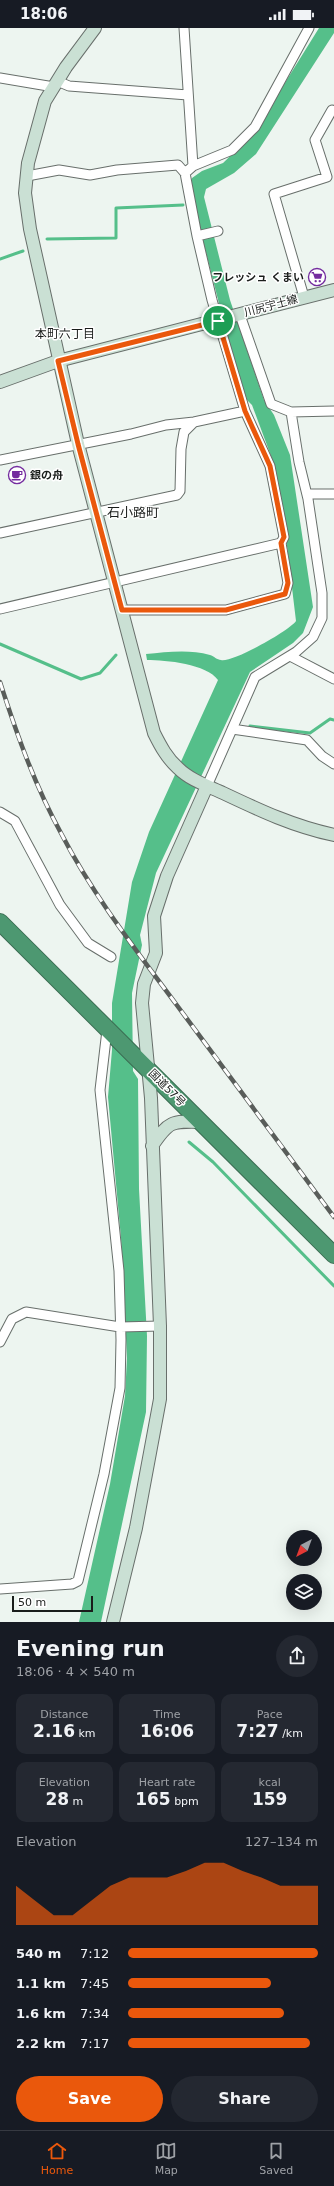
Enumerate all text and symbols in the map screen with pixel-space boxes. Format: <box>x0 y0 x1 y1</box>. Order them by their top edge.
text: 18:06 <box>20 5 68 23</box>
supermarket icon: フレッシュ くまい <box>307 267 327 287</box>
place label: フレッシュ くまい <box>212 271 304 284</box>
street label: 川尻宇土線 <box>243 293 299 319</box>
pin <box>201 304 235 338</box>
icon: arrive <box>207 310 229 332</box>
district label: 本町六丁目 <box>35 327 95 341</box>
cafe icon: 銀の舟 <box>7 465 27 485</box>
place label: 銀の舟 <box>30 469 63 482</box>
district label: 石小路町 <box>107 505 159 520</box>
street label: 国道57号 <box>146 1067 188 1109</box>
north arrow <box>286 1530 322 1566</box>
map controls <box>286 1530 322 1610</box>
button: layers <box>286 1574 322 1610</box>
scale bar <box>12 1594 93 1613</box>
text: 50 m <box>18 1596 46 1609</box>
button: share <box>276 1635 318 1677</box>
text: Evening run <box>16 1636 165 1661</box>
text: 18:06 · 4 × 540 m <box>16 1664 135 1679</box>
text: Distance <box>40 1708 88 1721</box>
text: Time <box>154 1708 180 1721</box>
text: Pace <box>257 1708 283 1721</box>
text: 2.16 <box>33 1721 75 1741</box>
text: 16:06 <box>140 1721 194 1741</box>
text: 7:27 <box>236 1721 279 1741</box>
text: km <box>75 1727 96 1740</box>
text: /km <box>279 1727 303 1740</box>
text: Elevation <box>39 1776 90 1789</box>
text: Heart rate <box>139 1776 195 1789</box>
text: kcal <box>259 1776 281 1789</box>
text: 28 <box>45 1789 69 1809</box>
text: 165 <box>135 1789 171 1809</box>
text: 159 <box>252 1789 287 1809</box>
text: m <box>69 1795 83 1808</box>
text: bpm <box>171 1795 199 1808</box>
text: Elevation <box>16 1834 76 1849</box>
text: 127–134 m <box>245 1834 318 1849</box>
text: 540 m <box>16 1946 61 1961</box>
text: 7:12 <box>80 1946 109 1961</box>
text: 1.1 km <box>16 1976 66 1991</box>
text: 7:45 <box>80 1976 109 1991</box>
text: 1.6 km <box>16 2006 66 2021</box>
text: 7:34 <box>80 2006 109 2021</box>
text: 2.2 km <box>16 2036 66 2051</box>
text: 7:17 <box>80 2036 109 2051</box>
button: Save <box>16 2076 163 2122</box>
button: Share <box>171 2076 318 2122</box>
tab: Home <box>41 2140 73 2177</box>
tab: Map <box>155 2140 178 2177</box>
tab: Saved <box>259 2140 293 2177</box>

